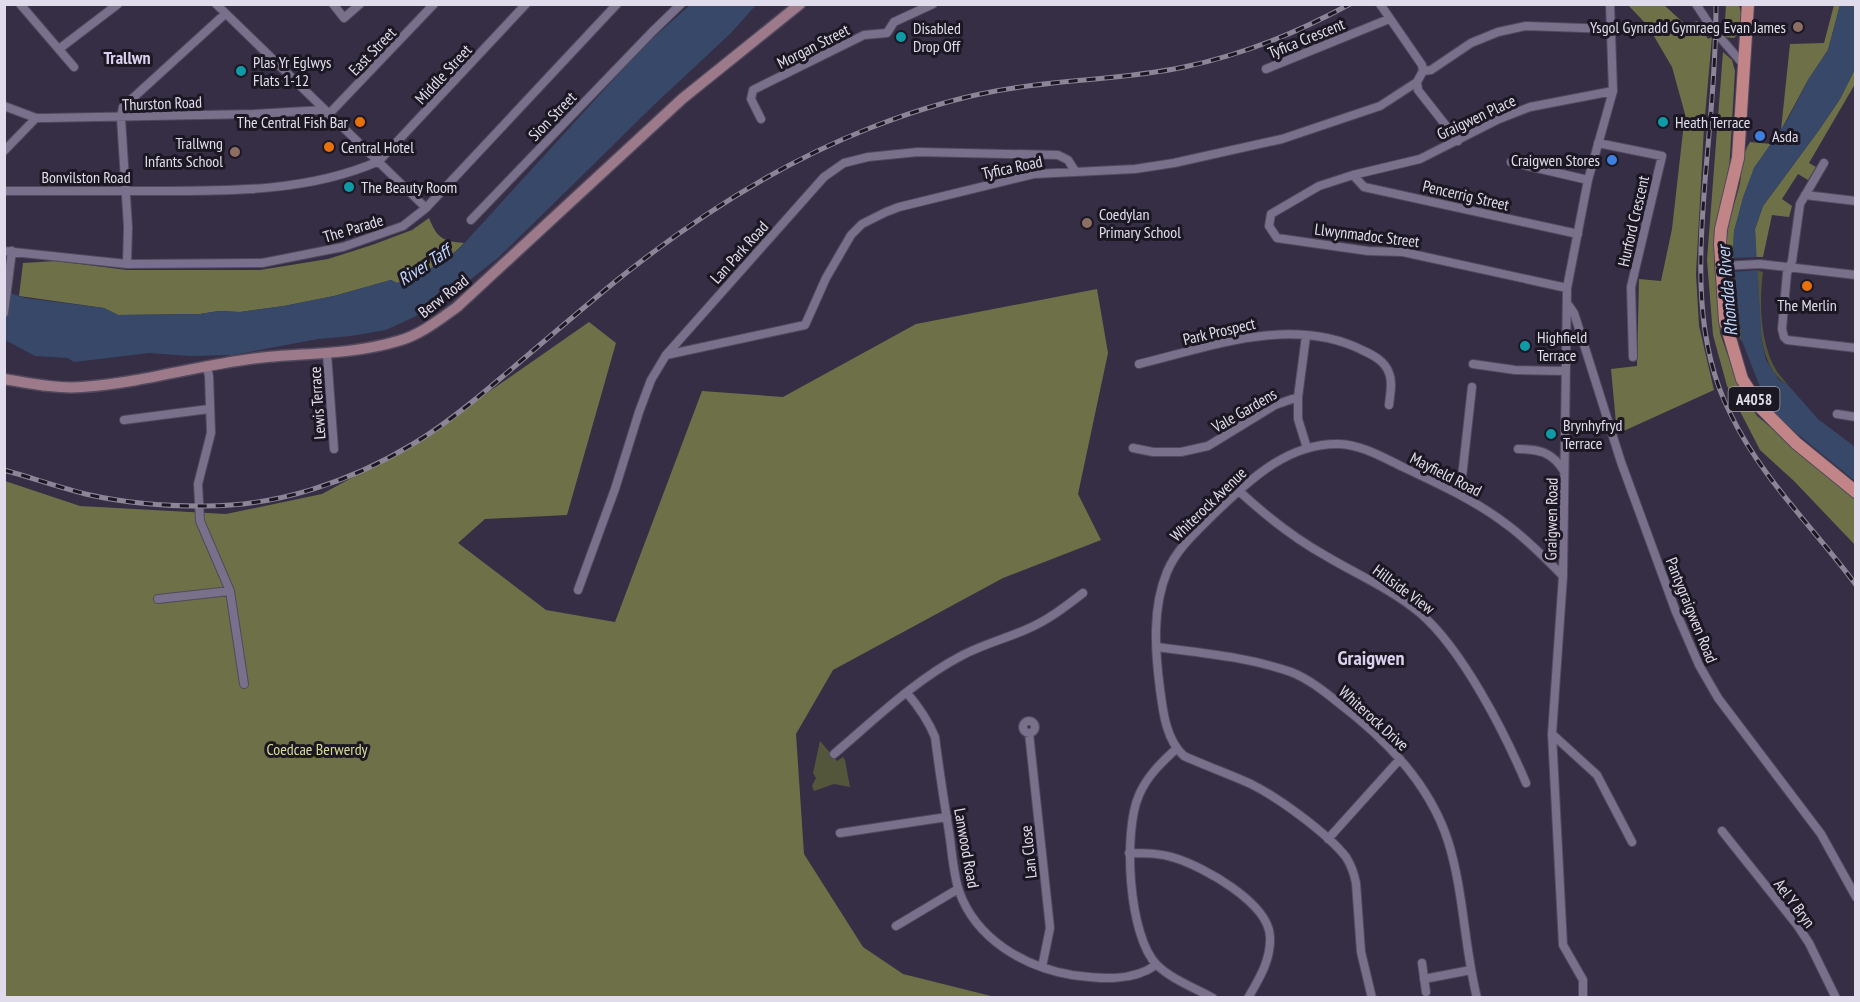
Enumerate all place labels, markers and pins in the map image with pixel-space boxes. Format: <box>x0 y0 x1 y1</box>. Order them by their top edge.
place label: Ysgol Gynradd Gymraeg Evan James <box>1590 17 1786 37</box>
place label: Disabled Drop Off <box>913 18 961 56</box>
marker: Ysgol Gynradd Gymraeg Evan James <box>1791 20 1805 34</box>
marker: Disabled Drop Off <box>894 30 908 44</box>
place label: Plas Yr Eglwys Flats 1-12 <box>253 52 331 90</box>
marker: Plas Yr Eglwys Flats 1-12 <box>234 64 248 78</box>
place label: The Central Fish Bar <box>237 112 349 132</box>
place label: Heath Terrace <box>1675 112 1750 132</box>
marker: The Central Fish Bar <box>353 115 367 129</box>
marker: Heath Terrace <box>1656 115 1670 129</box>
place label: Asda <box>1772 126 1798 146</box>
marker: Asda <box>1753 129 1767 143</box>
place label: Trallwng Infants School <box>144 133 223 171</box>
place label: Central Hotel <box>341 137 414 157</box>
marker: Central Hotel <box>322 140 336 154</box>
marker: Trallwng Infants School <box>228 145 242 159</box>
place label: Craigwen Stores <box>1511 150 1600 170</box>
marker: Craigwen Stores <box>1605 153 1619 167</box>
place label: The Beauty Room <box>361 177 457 197</box>
marker: The Beauty Room <box>342 180 356 194</box>
place label: Coedylan Primary School <box>1099 204 1181 242</box>
marker: Coedylan Primary School <box>1080 216 1094 230</box>
marker: The Merlin <box>1800 279 1814 293</box>
place label: The Merlin <box>1777 295 1837 315</box>
place label: Highfield Terrace <box>1537 327 1587 365</box>
marker: Highfield Terrace <box>1518 339 1532 353</box>
place label: Brynhyfryd Terrace <box>1563 415 1623 453</box>
marker: Brynhyfryd Terrace <box>1544 427 1558 441</box>

